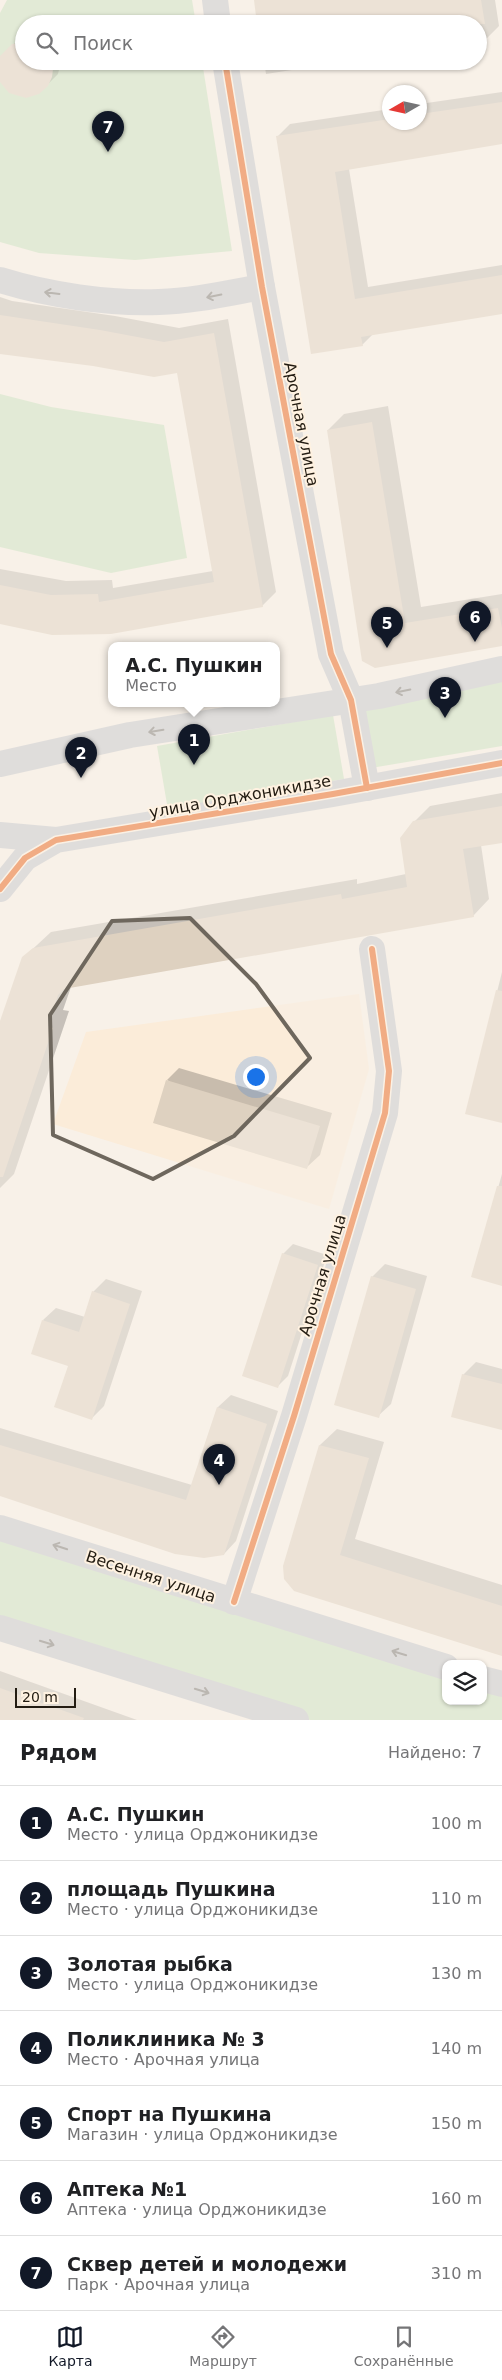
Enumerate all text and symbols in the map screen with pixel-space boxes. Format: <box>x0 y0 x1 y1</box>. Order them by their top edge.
search box <box>15 15 487 70</box>
icon: search <box>33 29 61 57</box>
text: Поиск <box>73 32 133 54</box>
north arrow <box>382 85 427 130</box>
pin: 7 <box>92 111 124 152</box>
one-way arrow <box>45 288 61 298</box>
one-way arrow <box>206 291 222 301</box>
street label: Арочная улица <box>280 360 323 488</box>
pin: 6 <box>459 601 491 642</box>
pin: 5 <box>371 607 403 648</box>
popup <box>108 642 280 707</box>
text: А.С. Пушкин <box>125 654 263 676</box>
text: Место <box>125 676 177 695</box>
pin: 3 <box>429 677 461 718</box>
one-way arrow <box>396 687 412 696</box>
pin: 1 <box>178 724 210 765</box>
one-way arrow <box>149 726 165 736</box>
pin: 2 <box>65 737 97 778</box>
street label: улица Орджоникидзе <box>148 771 332 822</box>
your location <box>243 1064 269 1090</box>
street label: Арочная улица <box>295 1212 350 1338</box>
pin: 4 <box>203 1444 235 1485</box>
one-way arrow <box>53 1542 69 1551</box>
street label: Весенняя улица <box>83 1547 218 1606</box>
one-way arrow <box>38 1639 54 1648</box>
one-way arrow <box>392 1648 408 1657</box>
map controls <box>442 1660 487 1705</box>
button: layers <box>442 1660 487 1705</box>
scale bar <box>15 1685 76 1708</box>
one-way arrow <box>193 1687 209 1697</box>
text: 20 m <box>22 1689 58 1705</box>
text: Рядом <box>20 1741 97 1765</box>
text: Найдено: 7 <box>388 1743 482 1762</box>
text: А.С. Пушкин <box>67 1803 205 1825</box>
text: 1 <box>30 1814 42 1833</box>
text: 100 m <box>431 1814 482 1833</box>
text: Место · улица Орджоникидзе <box>67 1825 318 1844</box>
text: площадь Пушкина <box>67 1878 276 1900</box>
text: 2 <box>30 1889 42 1908</box>
text: 110 m <box>431 1889 482 1908</box>
text: Место · улица Орджоникидзе <box>67 1900 318 1919</box>
text: Золотая рыбка <box>67 1953 233 1975</box>
text: 3 <box>30 1964 42 1983</box>
text: 130 m <box>431 1964 482 1983</box>
text: Место · улица Орджоникидзе <box>67 1975 318 1994</box>
text: Поликлиника № 3 <box>67 2028 265 2050</box>
text: 4 <box>30 2039 42 2058</box>
text: 140 m <box>431 2039 482 2058</box>
text: Место · Арочная улица <box>67 2050 260 2069</box>
text: Спорт на Пушкина <box>67 2103 272 2125</box>
text: 5 <box>30 2114 42 2133</box>
text: 150 m <box>431 2114 482 2133</box>
text: Магазин · улица Орджоникидзе <box>67 2125 338 2144</box>
text: Аптека №1 <box>67 2178 187 2200</box>
text: 6 <box>30 2189 42 2208</box>
text: 160 m <box>431 2189 482 2208</box>
text: Аптека · улица Орджоникидзе <box>67 2200 327 2219</box>
text: Сквер детей и молодежи <box>67 2253 347 2275</box>
text: 7 <box>30 2264 42 2283</box>
text: 310 m <box>431 2264 482 2283</box>
text: Парк · Арочная улица <box>67 2275 250 2294</box>
tab: Карта <box>48 2323 93 2369</box>
tab: Маршрут <box>189 2323 257 2369</box>
tab: Сохранённые <box>354 2323 454 2369</box>

